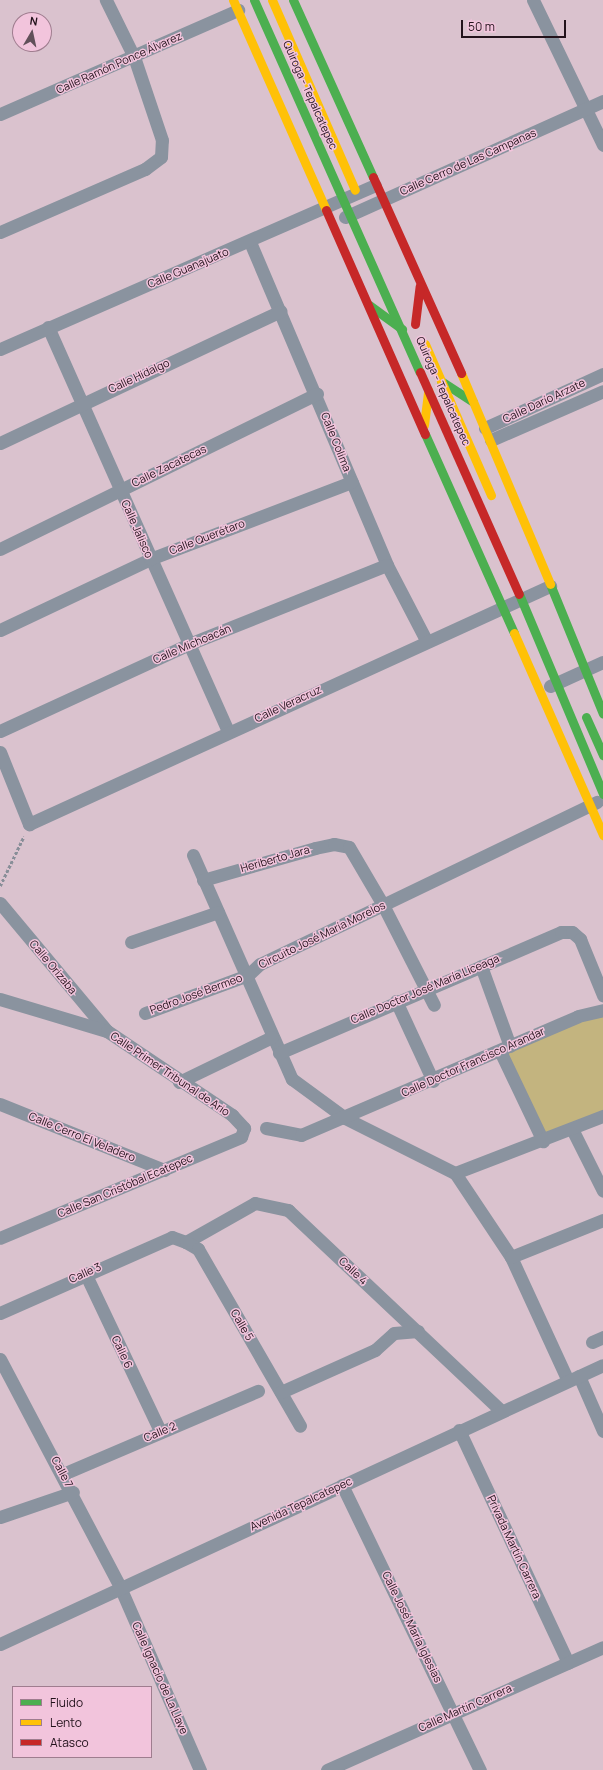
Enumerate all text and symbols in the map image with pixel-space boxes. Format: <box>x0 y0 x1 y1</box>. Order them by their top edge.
north arrow <box>12 12 52 52</box>
scale bar <box>463 12 568 38</box>
text: N <box>29 13 39 29</box>
text: 50 m <box>468 18 495 35</box>
street label: Calle Ramón Ponce Álvarez <box>54 29 184 97</box>
street label: Quiroga - Tepalcatepec <box>280 38 340 152</box>
street label: Calle Cerro de Las Campanas <box>398 126 538 198</box>
street label: Calle Guanajuato <box>145 245 231 291</box>
street label: Quiroga - Tepalcatepec <box>413 334 473 448</box>
street label: Calle Hidalgo <box>106 356 172 396</box>
street label: Calle Darío Arzate <box>501 376 587 426</box>
street label: Calle Colima <box>318 410 354 474</box>
street label: Calle Zacatecas <box>130 442 208 490</box>
street label: Calle Jalisco <box>118 498 156 560</box>
street label: Calle Querétaro <box>167 517 247 557</box>
street label: Calle Michoacán <box>151 622 233 666</box>
street label: Calle Veracruz <box>252 683 324 725</box>
street label: Heriberto Jara <box>239 843 311 875</box>
street label: Circuito José María Morelos <box>256 899 388 971</box>
street label: Calle Orizaba <box>27 937 79 997</box>
street label: Calle Doctor José María Liceaga <box>349 952 501 1026</box>
street label: Pedro José Bermeo <box>148 971 244 1017</box>
street label: Calle Doctor Francisco Arandar <box>399 1024 547 1100</box>
street label: Calle Primer Tribunal de Ario <box>108 1029 232 1119</box>
street label: Calle Cerro El Veladero <box>27 1110 137 1164</box>
street label: Calle San Cristóbal Ecatepec <box>55 1151 195 1221</box>
street label: Calle 4 <box>336 1254 370 1288</box>
street label: Calle 3 <box>67 1260 103 1286</box>
street label: Calle 5 <box>228 1307 256 1343</box>
street label: Calle 6 <box>109 1334 135 1370</box>
street label: Calle 2 <box>142 1419 178 1445</box>
street label: Calle 7 <box>48 1454 76 1490</box>
street label: Avenida Tepalcatepec <box>248 1475 354 1533</box>
street label: Privada Martín Carrera <box>484 1493 544 1601</box>
street label: Calle José María Iglesias <box>379 1569 445 1685</box>
street label: Calle Ignacio de La Llave <box>129 1620 191 1736</box>
street label: Calle Martín Carrera <box>416 1681 514 1735</box>
legend <box>12 1686 152 1758</box>
text: Fluido <box>50 1694 83 1711</box>
text: Lento <box>50 1714 82 1731</box>
text: Atasco <box>50 1734 89 1751</box>

